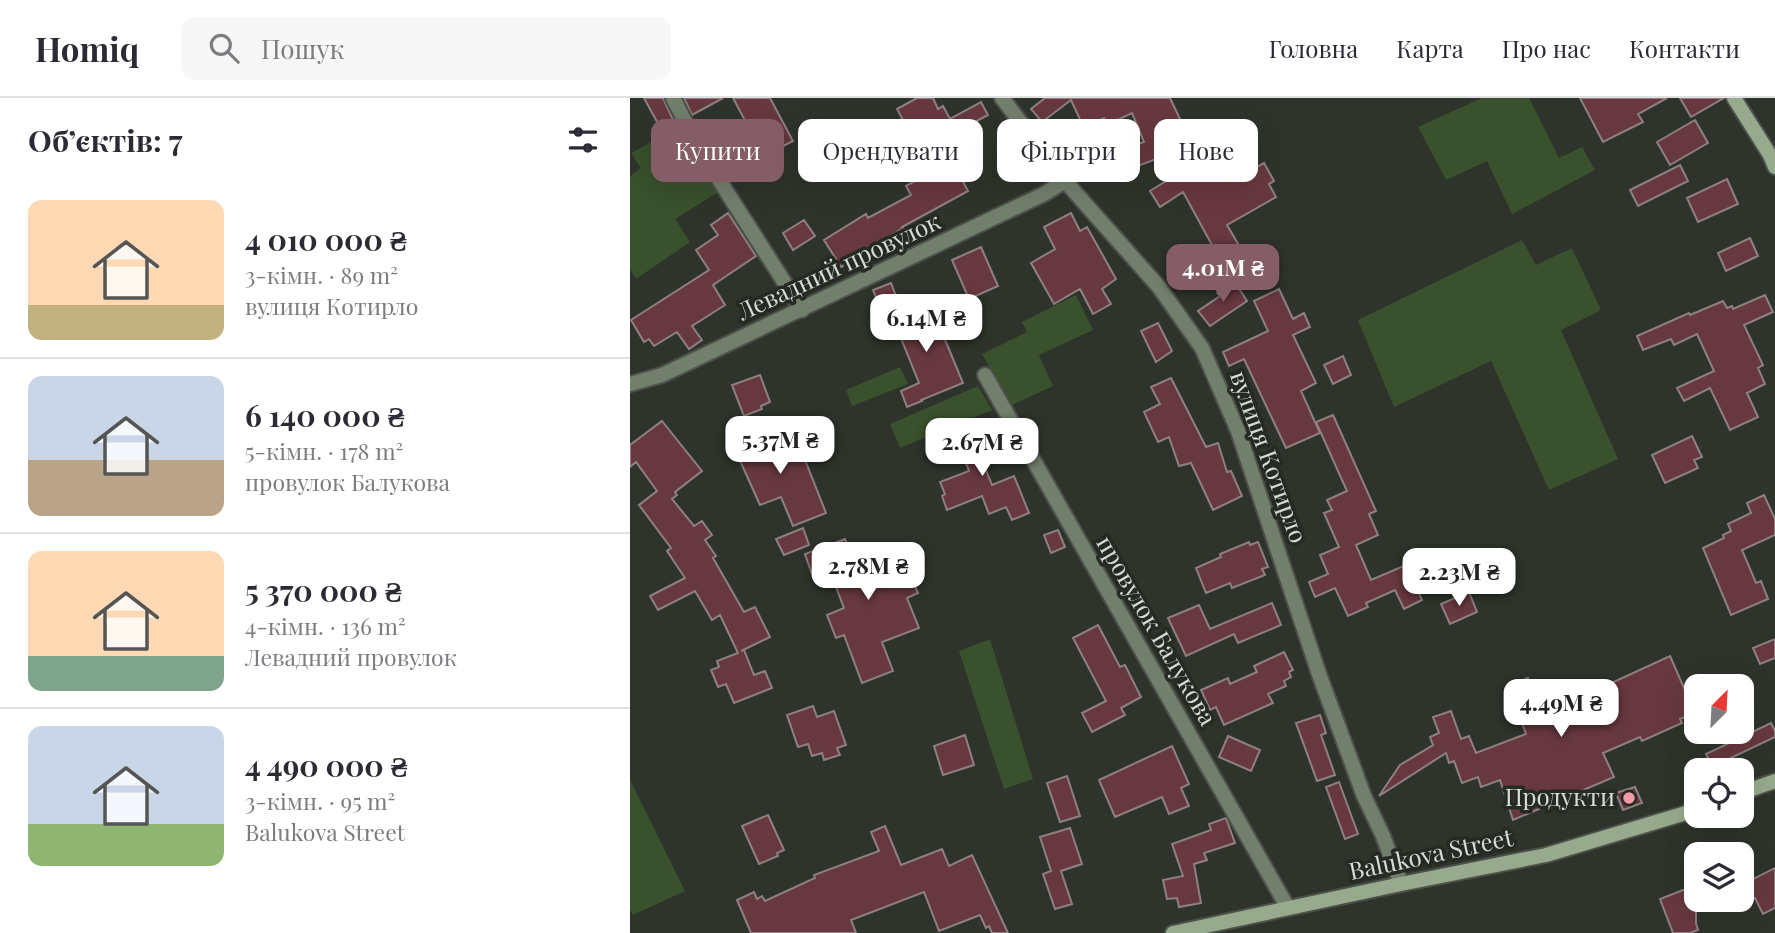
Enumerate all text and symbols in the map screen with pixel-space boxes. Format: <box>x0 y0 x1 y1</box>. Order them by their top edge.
search box <box>181 17 671 80</box>
text: Homiq <box>35 26 139 70</box>
icon: search <box>205 29 243 67</box>
text: Пошук <box>261 31 344 66</box>
text: Головна <box>1269 32 1358 64</box>
text: Карта <box>1396 32 1464 64</box>
text: Про нас <box>1502 32 1591 64</box>
text: Контакти <box>1629 32 1740 64</box>
chip: Купити <box>651 119 784 182</box>
chip: Орендувати <box>798 119 983 182</box>
chip: Фільтри <box>997 119 1140 182</box>
chip: Нове <box>1154 119 1258 182</box>
text: Об’єктів: 7 <box>28 120 182 160</box>
icon: filters <box>564 121 602 159</box>
street label: Левадний провулок <box>730 204 945 327</box>
text: 4 010 000 ₴ <box>245 219 406 259</box>
icon: home <box>84 228 168 312</box>
pin: 4.01M ₴ <box>1158 244 1288 304</box>
text: 4.01M ₴ <box>1182 251 1264 282</box>
text: 3-кімн. · 89 m² <box>245 259 398 290</box>
text: вулиця Котирло <box>245 290 418 321</box>
pin: 6.14M ₴ <box>861 294 991 354</box>
text: 6.14M ₴ <box>886 301 966 332</box>
street label: вулиця Котирло <box>1224 366 1316 547</box>
text: 6 140 000 ₴ <box>245 395 404 435</box>
icon: home <box>84 404 168 488</box>
pin: 5.37M ₴ <box>715 416 845 476</box>
pin: 2.67M ₴ <box>917 418 1047 478</box>
text: 5.37M ₴ <box>741 423 819 454</box>
text: 2.67M ₴ <box>941 425 1023 456</box>
text: 5-кімн. · 178 m² <box>245 435 403 466</box>
text: провулок Балукова <box>245 466 450 497</box>
street label: провулок Балукова <box>1090 529 1225 731</box>
pin: 2.78M ₴ <box>803 542 933 602</box>
pin: 2.23M ₴ <box>1394 548 1524 608</box>
text: 2.78M ₴ <box>828 549 908 580</box>
text: 2.23M ₴ <box>1419 555 1499 586</box>
text: 5 370 000 ₴ <box>245 570 401 610</box>
icon: home <box>84 579 168 663</box>
text: 4-кімн. · 136 m² <box>245 610 406 641</box>
text: Левадний провулок <box>245 641 457 672</box>
north arrow <box>1684 674 1754 744</box>
map controls <box>1684 674 1754 912</box>
pin: 4.49M ₴ <box>1496 680 1626 739</box>
text: 4.49M ₴ <box>1520 686 1602 717</box>
text: 4 490 000 ₴ <box>245 745 407 785</box>
icon: home <box>84 754 168 838</box>
button: locate <box>1684 758 1754 828</box>
place label: Продукти <box>1505 780 1615 812</box>
text: 3-кімн. · 95 m² <box>245 785 395 816</box>
marker: Продукти <box>1621 790 1637 806</box>
text: Balukova Street <box>245 816 405 847</box>
street label: Balukova Street <box>1346 820 1516 886</box>
button: layers <box>1684 842 1754 912</box>

